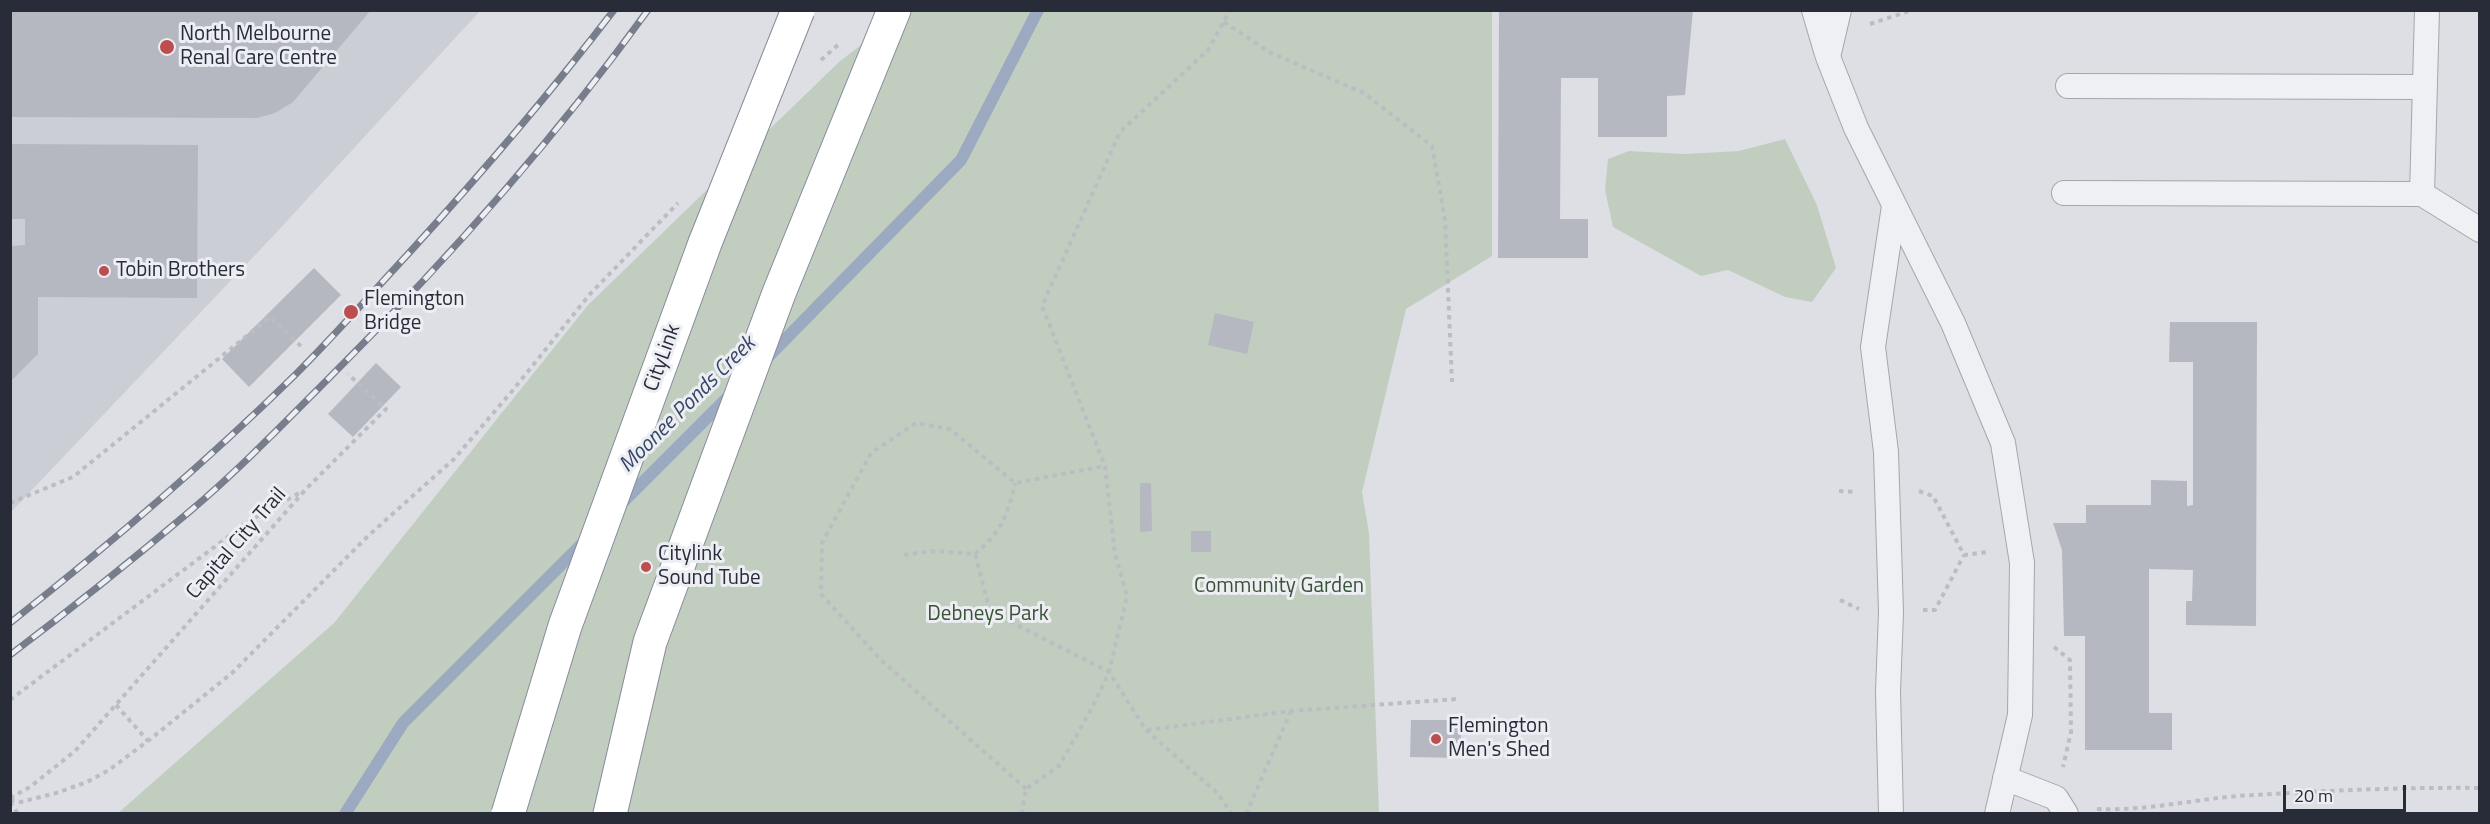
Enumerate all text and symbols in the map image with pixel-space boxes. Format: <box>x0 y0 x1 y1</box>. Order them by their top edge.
place label: North Melbourne Renal Care Centre <box>180 22 337 72</box>
marker: North Melbourne Renal Care Centre <box>158 38 176 56</box>
place label: Tobin Brothers <box>116 258 245 284</box>
marker: Tobin Brothers <box>97 264 111 278</box>
place label: Flemington Bridge <box>364 287 464 337</box>
marker: Flemington Bridge <box>342 303 360 321</box>
street label: CityLink <box>639 321 687 395</box>
water label: Moonee Ponds Creek <box>614 331 762 479</box>
street label: Capital City Trail <box>182 483 292 605</box>
place label: Citylink Sound Tube <box>658 542 761 592</box>
marker: Citylink Sound Tube <box>639 560 653 574</box>
park label: Community Garden <box>1194 574 1364 600</box>
park label: Debneys Park <box>927 602 1049 628</box>
place label: Flemington Men's Shed <box>1448 714 1550 764</box>
marker: Flemington Men's Shed <box>1429 732 1443 746</box>
scale bar <box>2286 773 2409 811</box>
text: 20 m <box>2294 782 2333 809</box>

